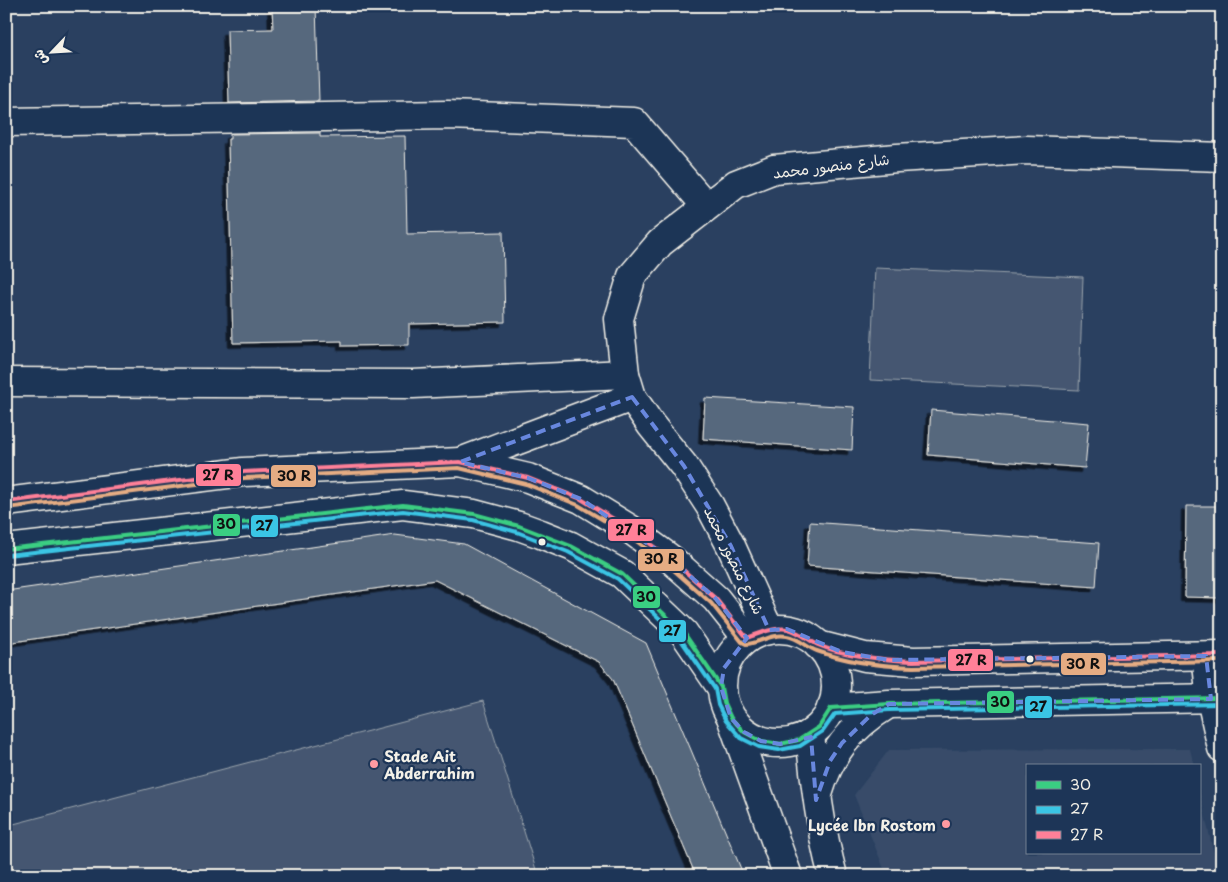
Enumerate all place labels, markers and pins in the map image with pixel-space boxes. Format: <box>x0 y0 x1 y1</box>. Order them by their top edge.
unlabelled marker <box>537 537 547 547</box>
unlabelled marker <box>1025 654 1035 664</box>
place label: Stade Ait Abderrahim <box>383 744 475 784</box>
marker: Stade Ait Abderrahim <box>368 758 380 770</box>
place label: Lycée Ibn Rostom <box>808 813 936 836</box>
marker: Lycée Ibn Rostom <box>940 818 952 830</box>

